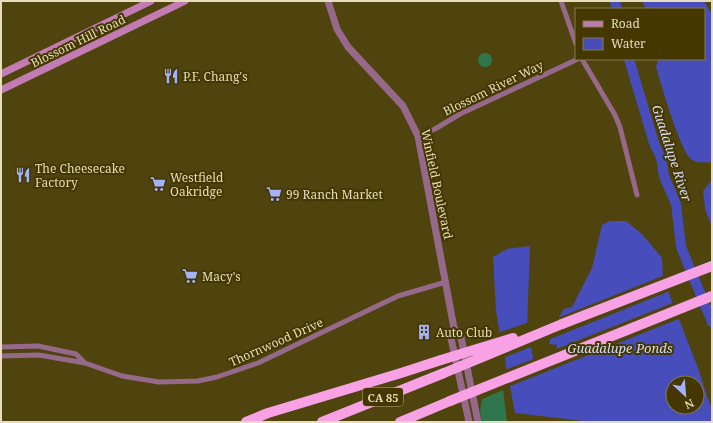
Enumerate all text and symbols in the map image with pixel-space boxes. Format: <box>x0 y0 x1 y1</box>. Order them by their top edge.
legend <box>575 8 705 60</box>
street label: Blossom Hill Road <box>28 10 129 71</box>
text: Road <box>611 15 641 32</box>
text: Water <box>611 35 646 52</box>
street label: Blossom River Way <box>440 56 546 120</box>
restaurant icon: P.F. Chang's <box>162 67 180 85</box>
place label: P.F. Chang's <box>183 68 248 85</box>
water label: Guadalupe River <box>648 102 696 205</box>
street label: Winfield Boulevard <box>417 127 457 241</box>
place label: The Cheesecake Factory <box>35 160 125 191</box>
restaurant icon: The Cheesecake Factory <box>14 166 32 184</box>
place label: Westfield Oakridge <box>170 169 224 200</box>
supermarket icon: Westfield Oakridge <box>149 175 167 193</box>
supermarket icon: 99 Ranch Market <box>265 185 283 203</box>
place label: 99 Ranch Market <box>286 186 383 203</box>
supermarket icon: Macy's <box>181 267 199 285</box>
place label: Macy's <box>202 268 241 285</box>
street label: Thornwood Drive <box>226 314 326 370</box>
building icon: Auto Club <box>415 323 433 341</box>
place label: Auto Club <box>436 324 492 341</box>
water label: Guadalupe Ponds <box>567 339 673 357</box>
north arrow <box>665 375 705 415</box>
road number: CA 85 <box>363 388 403 406</box>
text: N <box>682 396 697 413</box>

